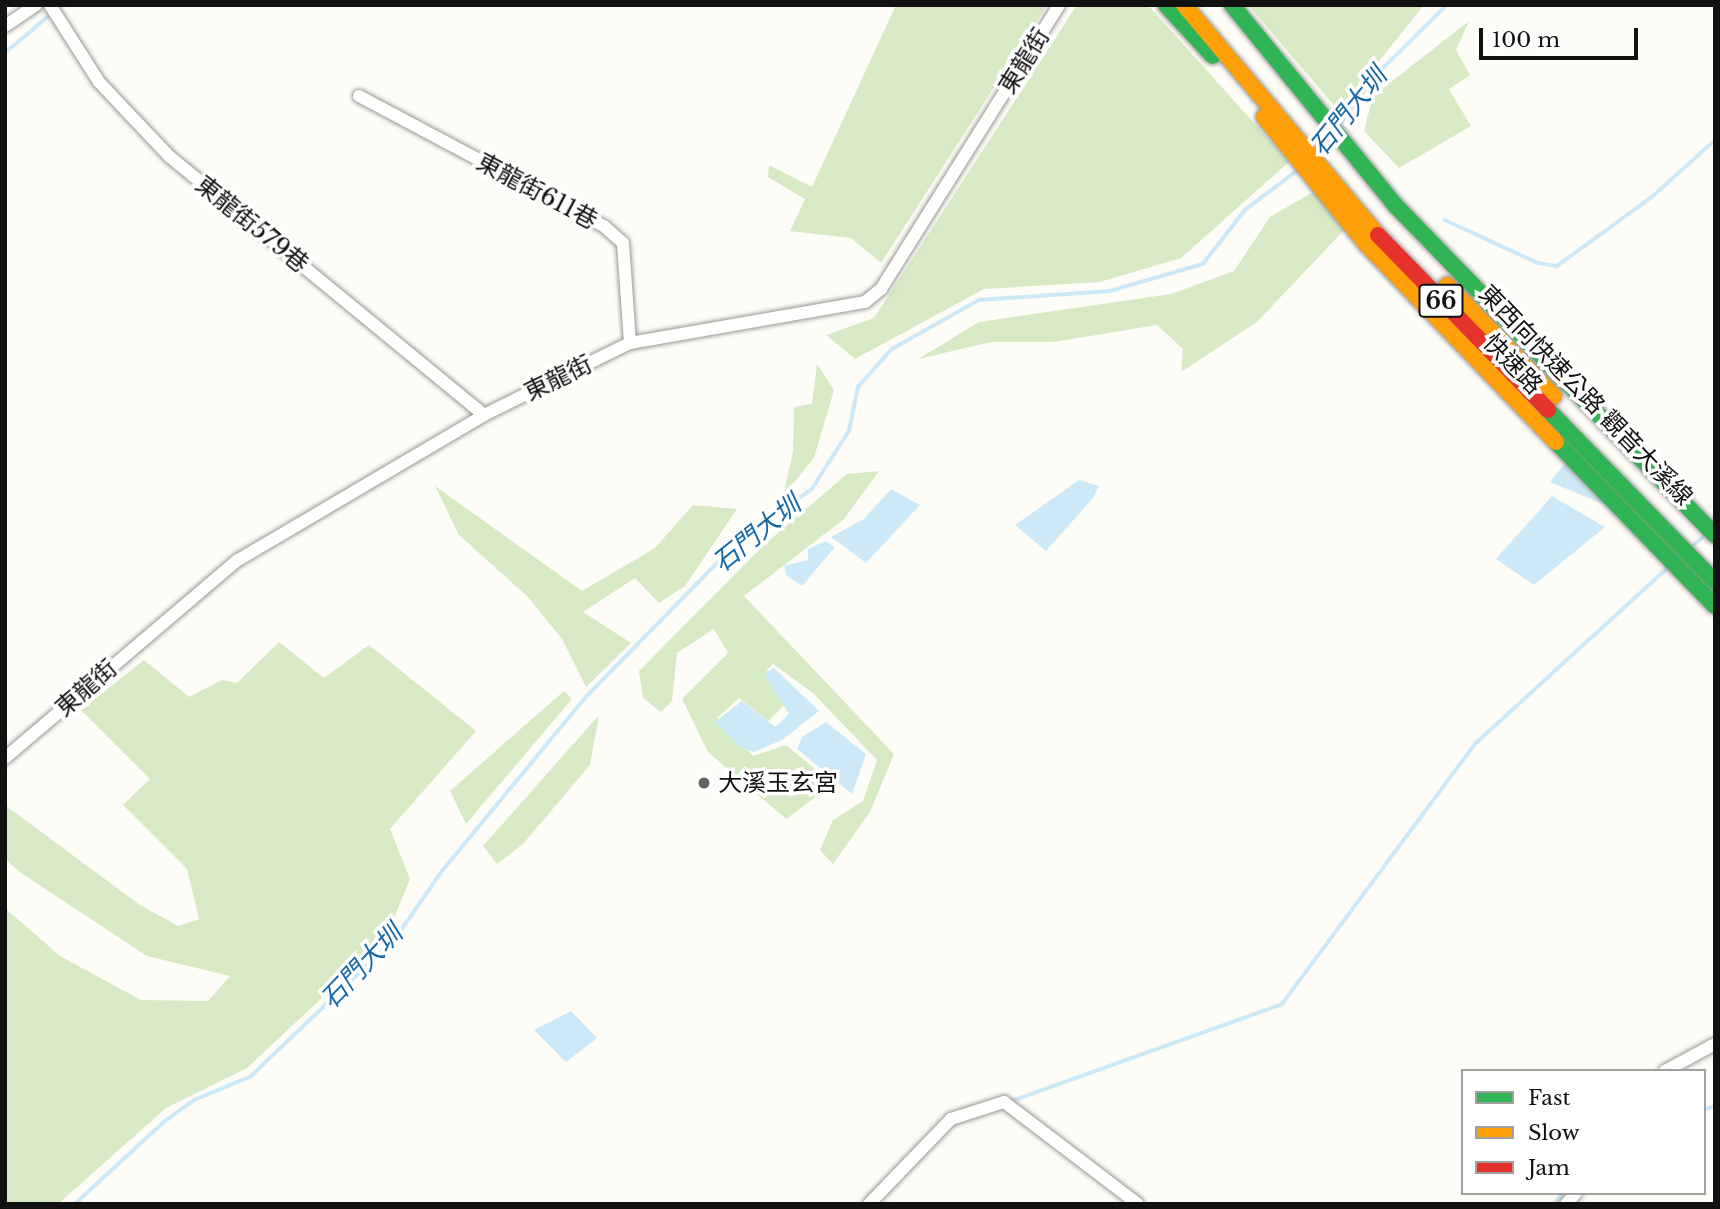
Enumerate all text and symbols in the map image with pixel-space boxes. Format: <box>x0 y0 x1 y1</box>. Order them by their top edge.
scale bar <box>1482 14 1641 58</box>
street label: 東龍街 <box>993 23 1055 99</box>
text: 100 m <box>1492 27 1560 53</box>
water label: 石門大圳 <box>1304 62 1394 162</box>
street label: 東龍街611巷 <box>472 147 602 235</box>
street label: 東龍街579巷 <box>190 170 314 278</box>
street label: 東西向快速公路 觀音大溪線 <box>1473 279 1699 511</box>
road number: 66 <box>1418 282 1464 320</box>
street label: 快速路 <box>1478 328 1548 400</box>
street label: 東龍街 <box>519 349 597 407</box>
water label: 石門大圳 <box>707 489 807 579</box>
street label: 東龍街 <box>49 654 123 722</box>
place label: 大溪玉玄宮 <box>718 769 838 797</box>
marker: 大溪玉玄宮 <box>696 775 712 791</box>
water label: 石門大圳 <box>315 919 409 1015</box>
legend <box>1461 1069 1706 1195</box>
text: Fast <box>1528 1085 1570 1111</box>
text: Slow <box>1528 1120 1580 1146</box>
text: Jam <box>1528 1155 1570 1181</box>

